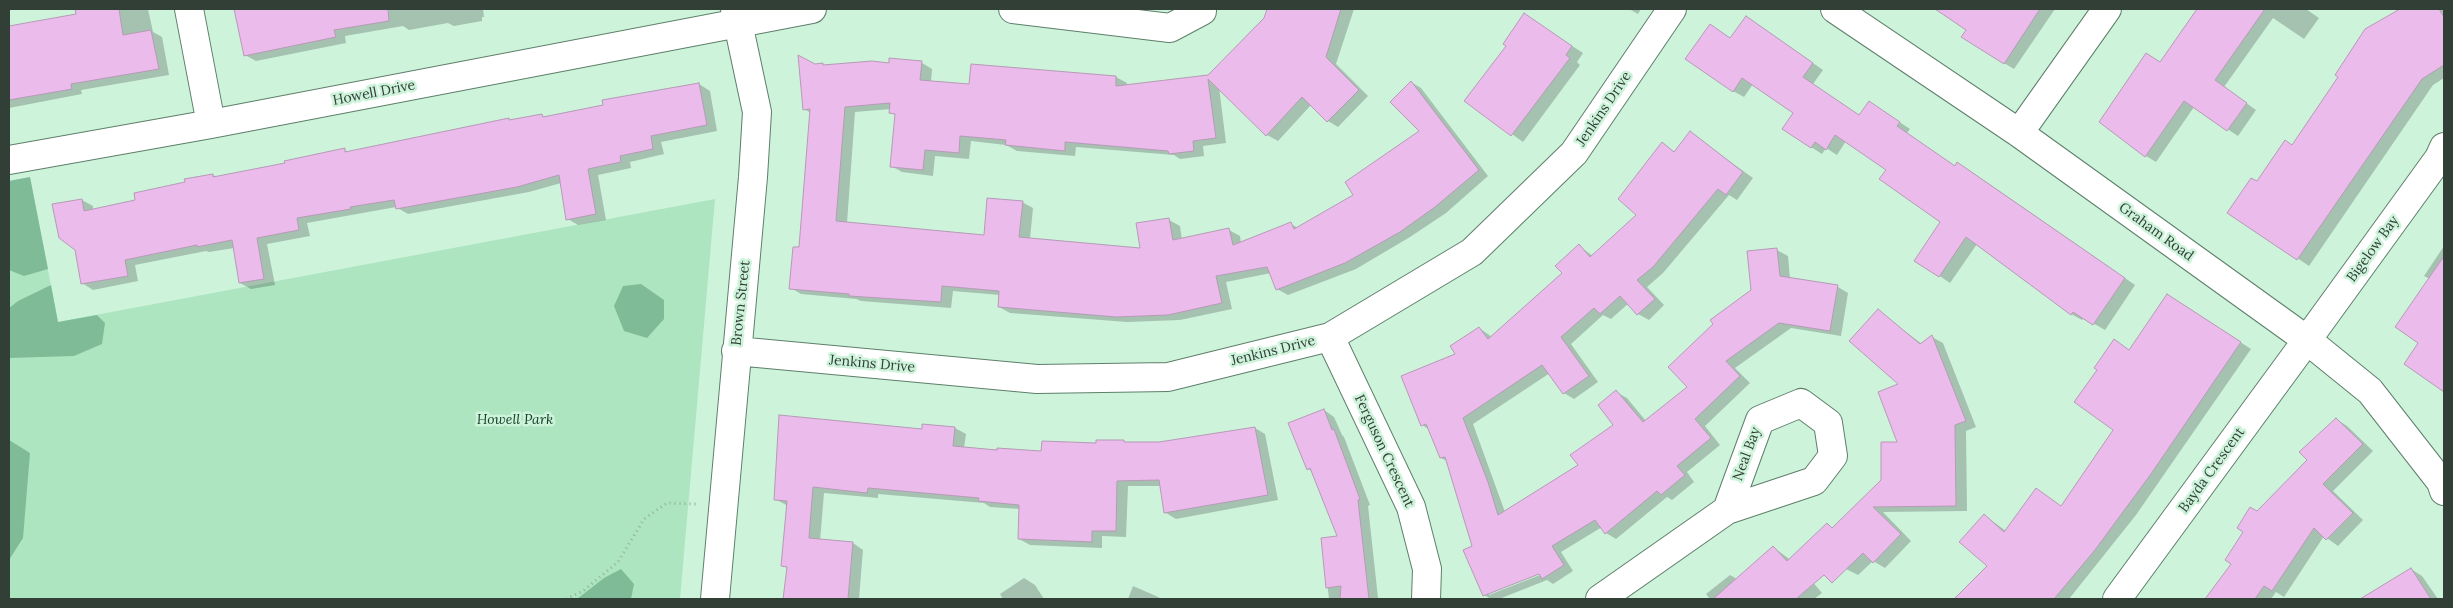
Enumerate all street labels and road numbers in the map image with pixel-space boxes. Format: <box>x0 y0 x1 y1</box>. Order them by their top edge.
street label: Jenkins Drive <box>1573 69 1635 149</box>
street label: Howell Drive <box>331 77 417 109</box>
street label: Graham Road <box>2115 199 2197 265</box>
street label: Bigelow Bay <box>2343 213 2403 285</box>
street label: Brown Street <box>728 260 754 346</box>
street label: Jenkins Drive <box>1229 332 1317 370</box>
street label: Jenkins Drive <box>828 352 916 376</box>
street label: Ferguson Crescent <box>1350 392 1418 510</box>
street label: Bayda Crescent <box>2176 424 2248 516</box>
street label: Neal Bay <box>1730 425 1764 483</box>

